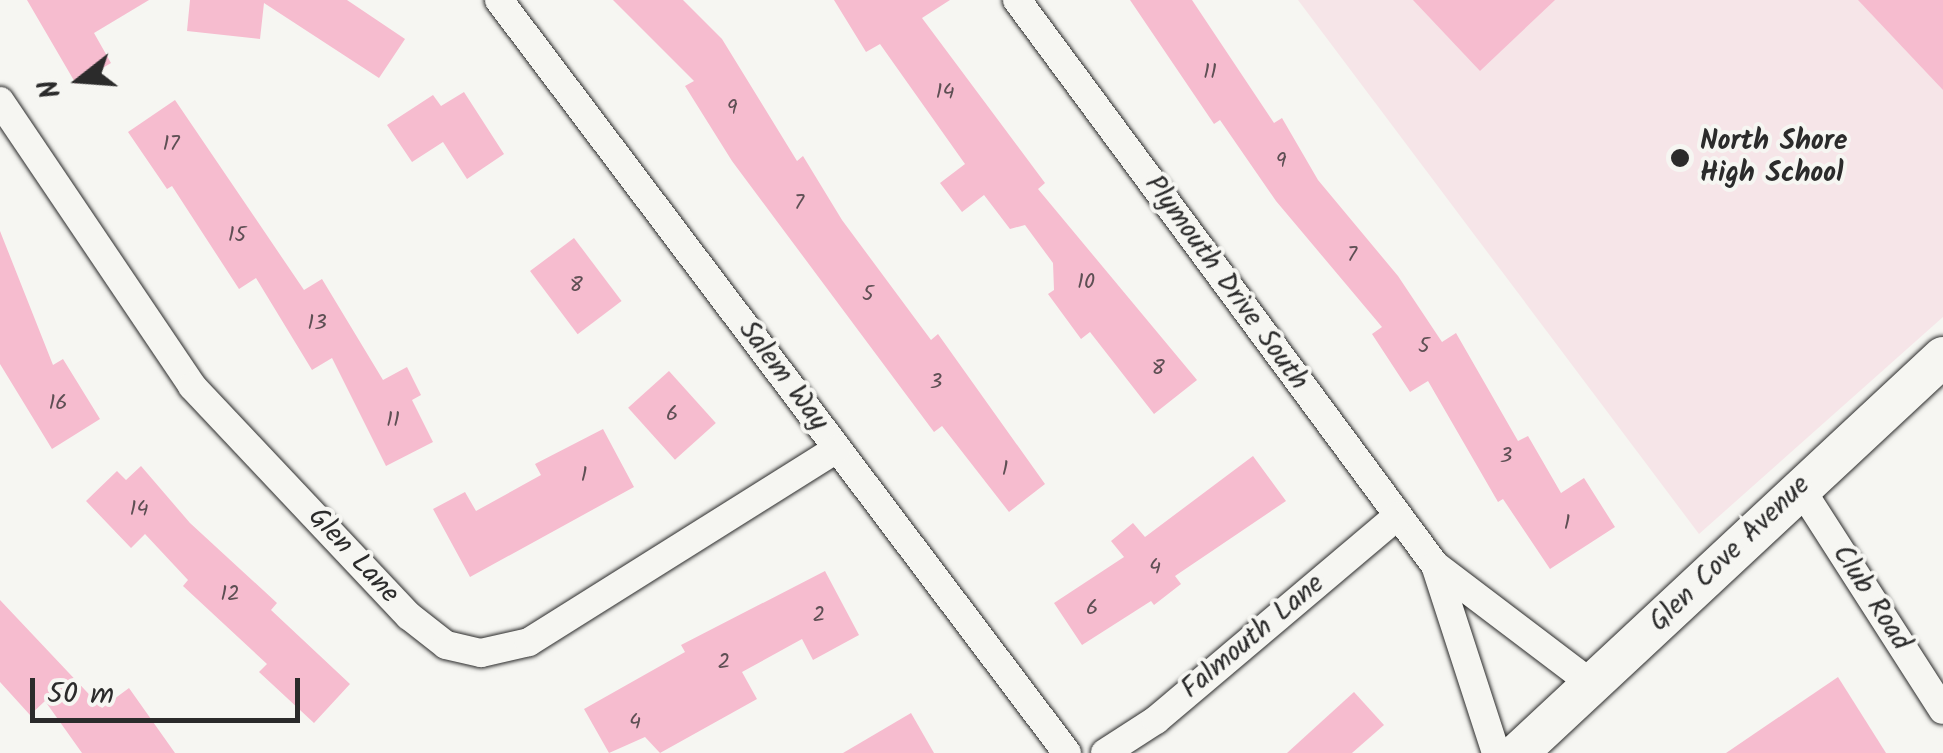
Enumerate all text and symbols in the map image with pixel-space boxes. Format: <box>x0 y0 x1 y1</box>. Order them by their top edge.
north arrow <box>30 30 130 130</box>
house number: 11 <box>1203 60 1217 86</box>
text: N <box>27 74 75 104</box>
house number: 14 <box>935 80 955 106</box>
house number: 9 <box>727 96 737 122</box>
place label: North Shore High School <box>1700 125 1848 191</box>
house number: 17 <box>162 132 180 158</box>
marker: North Shore High School <box>1669 147 1691 169</box>
house number: 9 <box>1276 149 1286 175</box>
street label: Plymouth Drive South <box>1137 169 1315 397</box>
house number: 7 <box>794 191 804 217</box>
house number: 15 <box>228 223 246 249</box>
house number: 7 <box>1347 243 1357 269</box>
house number: 10 <box>1077 270 1095 296</box>
house number: 8 <box>569 273 583 299</box>
house number: 5 <box>862 282 874 308</box>
house number: 13 <box>307 311 327 337</box>
street label: Salem Way <box>731 314 835 438</box>
house number: 5 <box>1418 334 1430 360</box>
house number: 8 <box>1151 356 1165 382</box>
house number: 3 <box>930 370 942 396</box>
house number: 16 <box>48 391 68 417</box>
house number: 6 <box>666 402 678 428</box>
house number: 11 <box>386 408 400 434</box>
house number: 3 <box>1500 444 1512 470</box>
house number: 1 <box>1002 457 1008 483</box>
house number: 1 <box>581 463 587 489</box>
street label: Glen Cove Avenue <box>1643 469 1817 639</box>
house number: 14 <box>129 497 149 523</box>
street label: Glen Lane <box>300 501 406 611</box>
house number: 1 <box>1564 511 1570 537</box>
street label: Club Road <box>1824 539 1918 657</box>
house number: 4 <box>1149 555 1161 581</box>
street label: Falmouth Lane <box>1175 568 1331 706</box>
house number: 12 <box>220 582 240 608</box>
house number: 6 <box>1086 596 1098 622</box>
house number: 2 <box>813 603 825 629</box>
house number: 2 <box>718 650 730 676</box>
scale bar <box>35 658 305 720</box>
text: 50 m <box>47 671 114 719</box>
house number: 4 <box>629 710 641 736</box>

